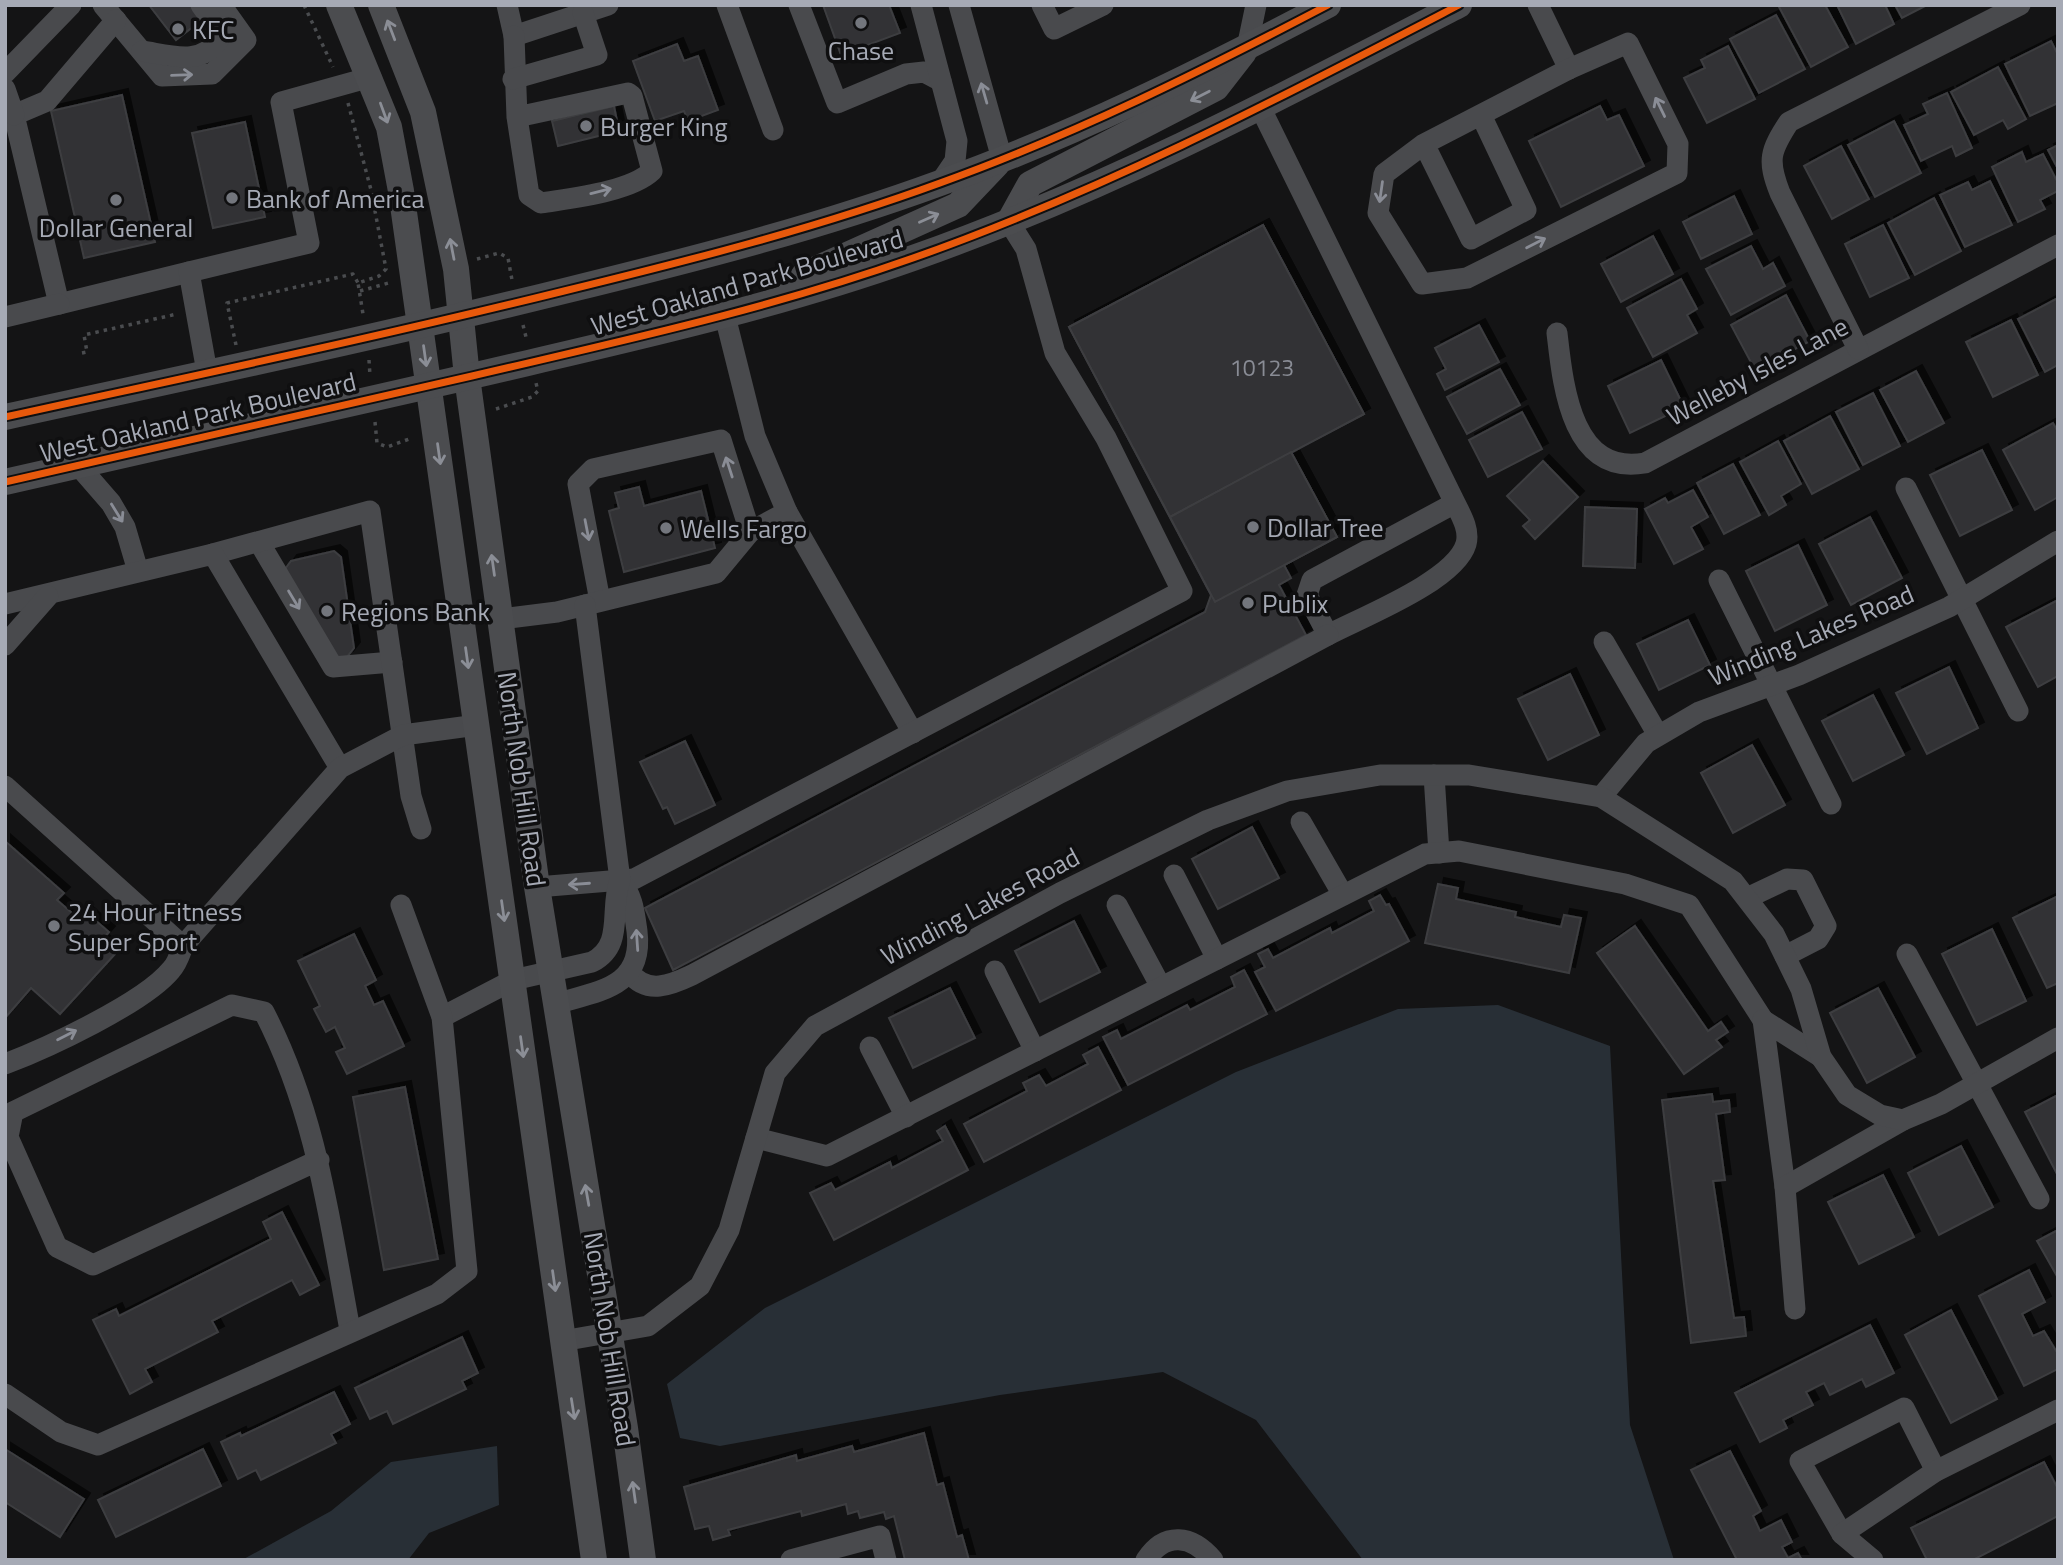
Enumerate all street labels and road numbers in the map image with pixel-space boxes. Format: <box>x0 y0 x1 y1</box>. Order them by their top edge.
street label: West Oakland Park Boulevard <box>586 219 908 345</box>
street label: Welleby Isles Lane <box>1659 307 1855 435</box>
street label: West Oakland Park Boulevard <box>36 362 360 472</box>
street label: Winding Lakes Road <box>1702 574 1920 696</box>
street label: North Nob Hill Road <box>488 669 556 889</box>
street label: Winding Lakes Road <box>874 837 1086 975</box>
street label: North Nob Hill Road <box>574 1229 646 1449</box>

